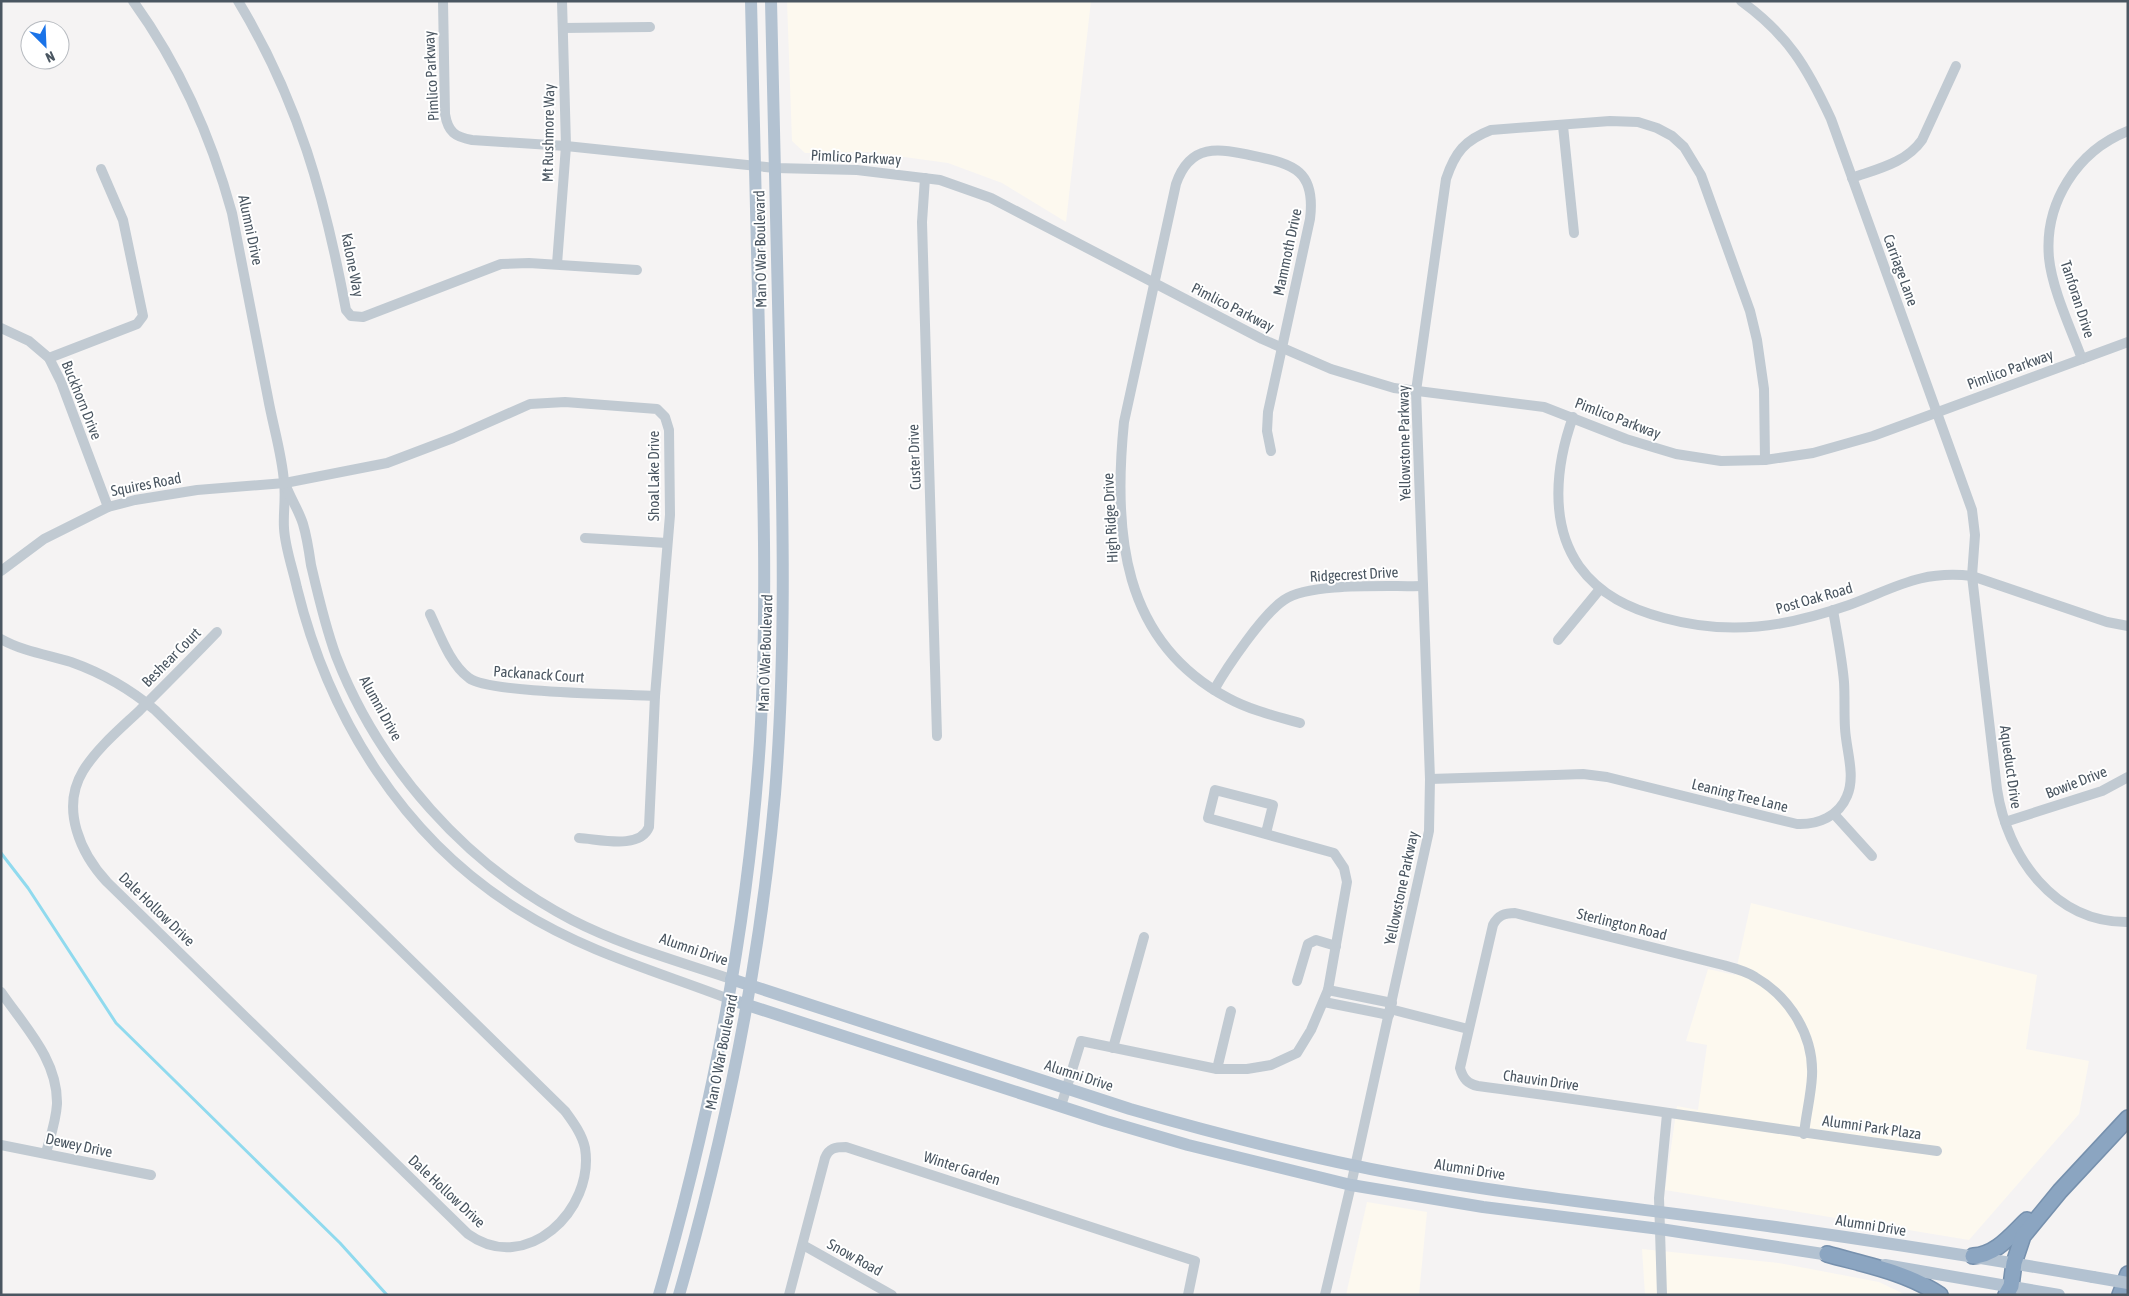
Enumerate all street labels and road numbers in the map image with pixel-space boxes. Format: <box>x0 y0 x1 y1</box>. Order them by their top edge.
street label: Pimlico Parkway <box>420 30 442 122</box>
street label: Mt Rushmore Way <box>539 84 557 182</box>
street label: Pimlico Parkway <box>810 146 902 168</box>
street label: Man O War Boulevard <box>750 190 770 308</box>
street label: Alumni Drive <box>235 193 267 267</box>
street label: Mammoth Drive <box>1269 207 1305 297</box>
street label: Kalone Way <box>338 232 368 298</box>
street label: Carriage Lane <box>1880 232 1922 308</box>
street label: Tanforan Drive <box>2057 258 2099 340</box>
street label: Pimlico Parkway <box>1189 279 1277 335</box>
street label: Pimlico Parkway <box>1965 346 2055 392</box>
street label: Buckhorn Drive <box>58 358 106 442</box>
street label: Yellowstone Parkway <box>1394 385 1414 501</box>
street label: Pimlico Parkway <box>1573 394 1663 442</box>
street label: Custer Drive <box>904 424 924 490</box>
street label: Shoal Lake Drive <box>645 430 662 521</box>
street label: Squires Road <box>109 469 183 499</box>
street label: High Ridge Drive <box>1099 472 1121 563</box>
street label: Ridgecrest Drive <box>1309 563 1399 585</box>
street label: Post Oak Road <box>1774 579 1854 617</box>
street label: Man O War Boulevard <box>754 594 776 712</box>
street label: Beshear Court <box>138 624 204 690</box>
street label: Packanack Court <box>493 662 585 686</box>
street label: Alumni Drive <box>356 673 406 743</box>
street label: Aqueduct Drive <box>1997 724 2025 810</box>
street label: Bowie Drive <box>2043 762 2109 801</box>
street label: Leaning Tree Lane <box>1690 775 1790 815</box>
street label: Yellowstone Parkway <box>1381 830 1421 946</box>
street label: Dale Hollow Drive <box>116 869 199 950</box>
street label: Sterlington Road <box>1575 905 1669 943</box>
street label: Alumni Drive <box>658 929 731 969</box>
street label: Man O War Boulevard <box>701 993 741 1111</box>
street label: Alumni Drive <box>1042 1056 1116 1094</box>
street label: Chauvin Drive <box>1502 1066 1580 1094</box>
street label: Alumni Park Plaza <box>1821 1112 1923 1142</box>
street label: Dewey Drive <box>44 1130 114 1160</box>
street label: Winter Garden <box>922 1148 1002 1188</box>
street label: Dale Hollow Drive <box>405 1151 489 1231</box>
street label: Alumni Drive <box>1433 1155 1507 1183</box>
street label: Alumni Drive <box>1834 1211 1908 1239</box>
street label: Snow Road <box>825 1235 885 1279</box>

